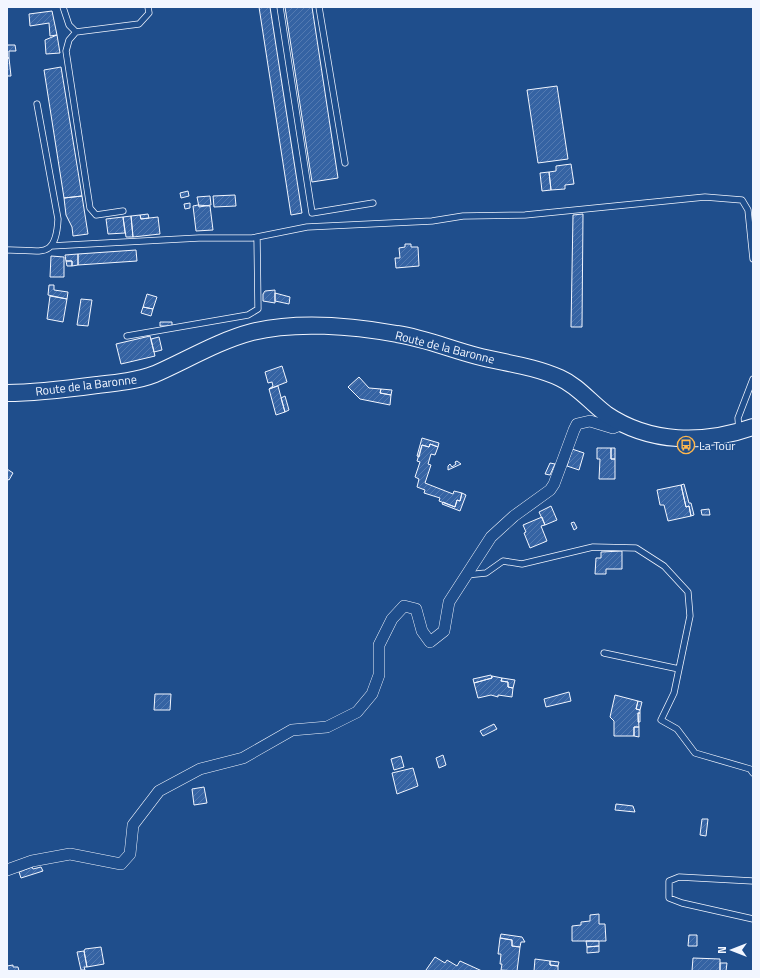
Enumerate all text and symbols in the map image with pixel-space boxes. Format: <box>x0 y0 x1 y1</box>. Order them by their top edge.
street label: Route de la Baronne <box>393 325 497 369</box>
street label: Route de la Baronne <box>34 369 138 401</box>
bus stop icon: La Tour <box>676 435 696 455</box>
place label: La Tour <box>699 436 735 455</box>
north arrow <box>712 930 752 970</box>
text: N <box>714 946 730 954</box>

